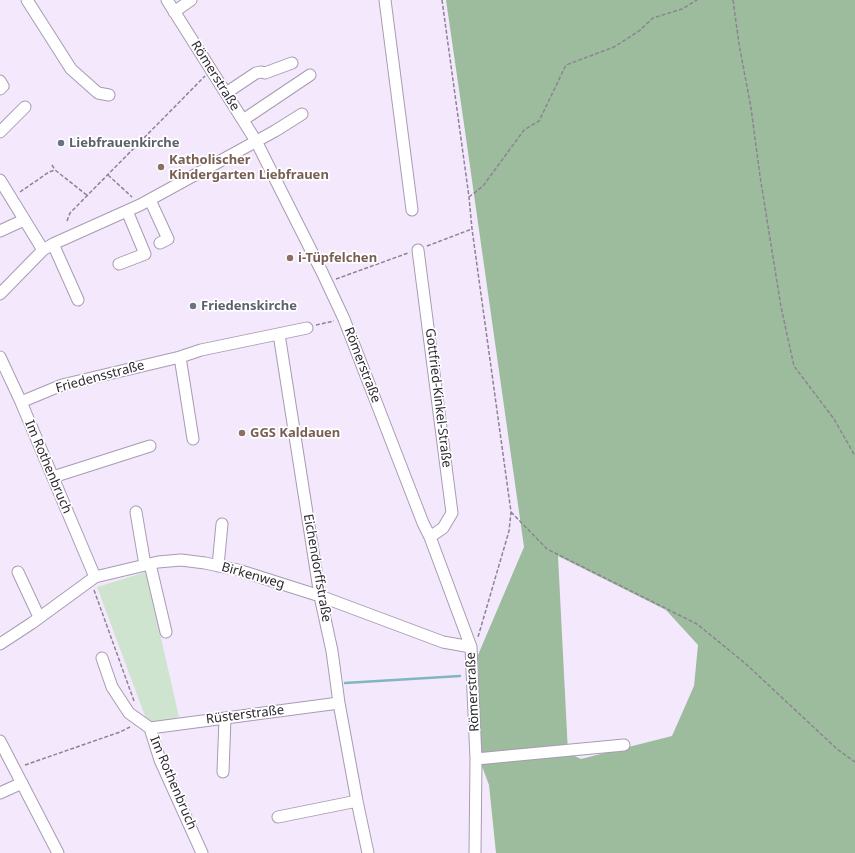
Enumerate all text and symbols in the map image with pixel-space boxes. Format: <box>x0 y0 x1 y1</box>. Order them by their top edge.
street label: Römerstraße <box>187 38 243 114</box>
place label: Liebfrauenkirche <box>69 135 180 151</box>
marker: Liebfrauenkirche <box>56 138 66 148</box>
place label: Katholischer Kindergarten Liebfrauen <box>169 152 329 183</box>
marker: Katholischer Kindergarten Liebfrauen <box>156 162 166 172</box>
place label: i-Tüpfelchen <box>298 250 377 266</box>
marker: i-Tüpfelchen <box>285 253 295 263</box>
place label: Friedenskirche <box>201 298 297 314</box>
marker: Friedenskirche <box>188 301 198 311</box>
street label: Römerstraße <box>340 325 384 405</box>
street label: Gottfried-Kinkel-Straße <box>422 327 454 469</box>
street label: Friedensstraße <box>54 358 146 396</box>
street label: Im Rothenbruch <box>21 418 75 516</box>
place label: GGS Kaldauen <box>250 425 340 441</box>
marker: GGS Kaldauen <box>237 428 247 438</box>
street label: Eichendorffstraße <box>300 513 334 623</box>
street label: Birkenweg <box>220 560 286 592</box>
street label: Römerstraße <box>463 652 483 732</box>
street label: Rüsterstraße <box>205 702 285 728</box>
street label: Im Rothenbruch <box>146 734 200 832</box>

